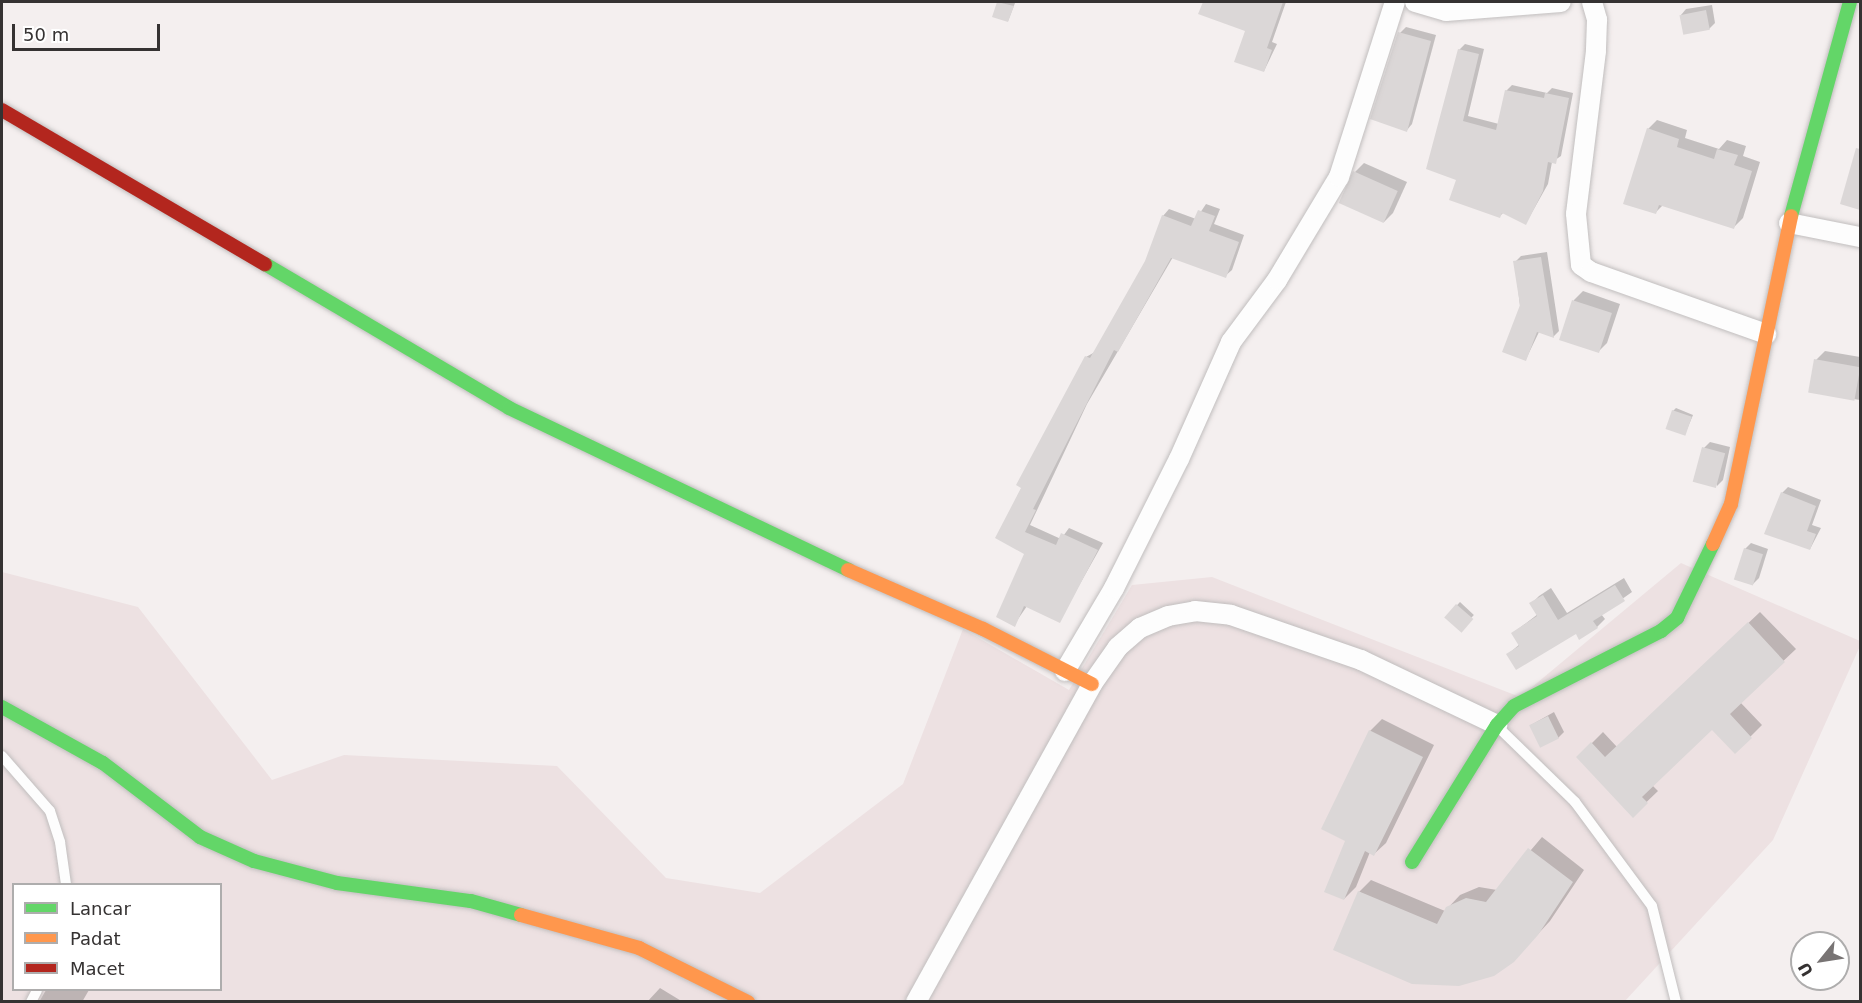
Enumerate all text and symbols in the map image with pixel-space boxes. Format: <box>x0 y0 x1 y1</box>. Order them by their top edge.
scale bar <box>15 12 164 50</box>
text: 50 m <box>23 24 69 45</box>
legend <box>12 883 222 991</box>
text: Lancar <box>70 898 131 919</box>
text: Padat <box>70 928 121 949</box>
north arrow <box>1790 931 1850 991</box>
text: Macet <box>70 958 125 979</box>
text: U <box>1794 959 1817 980</box>

